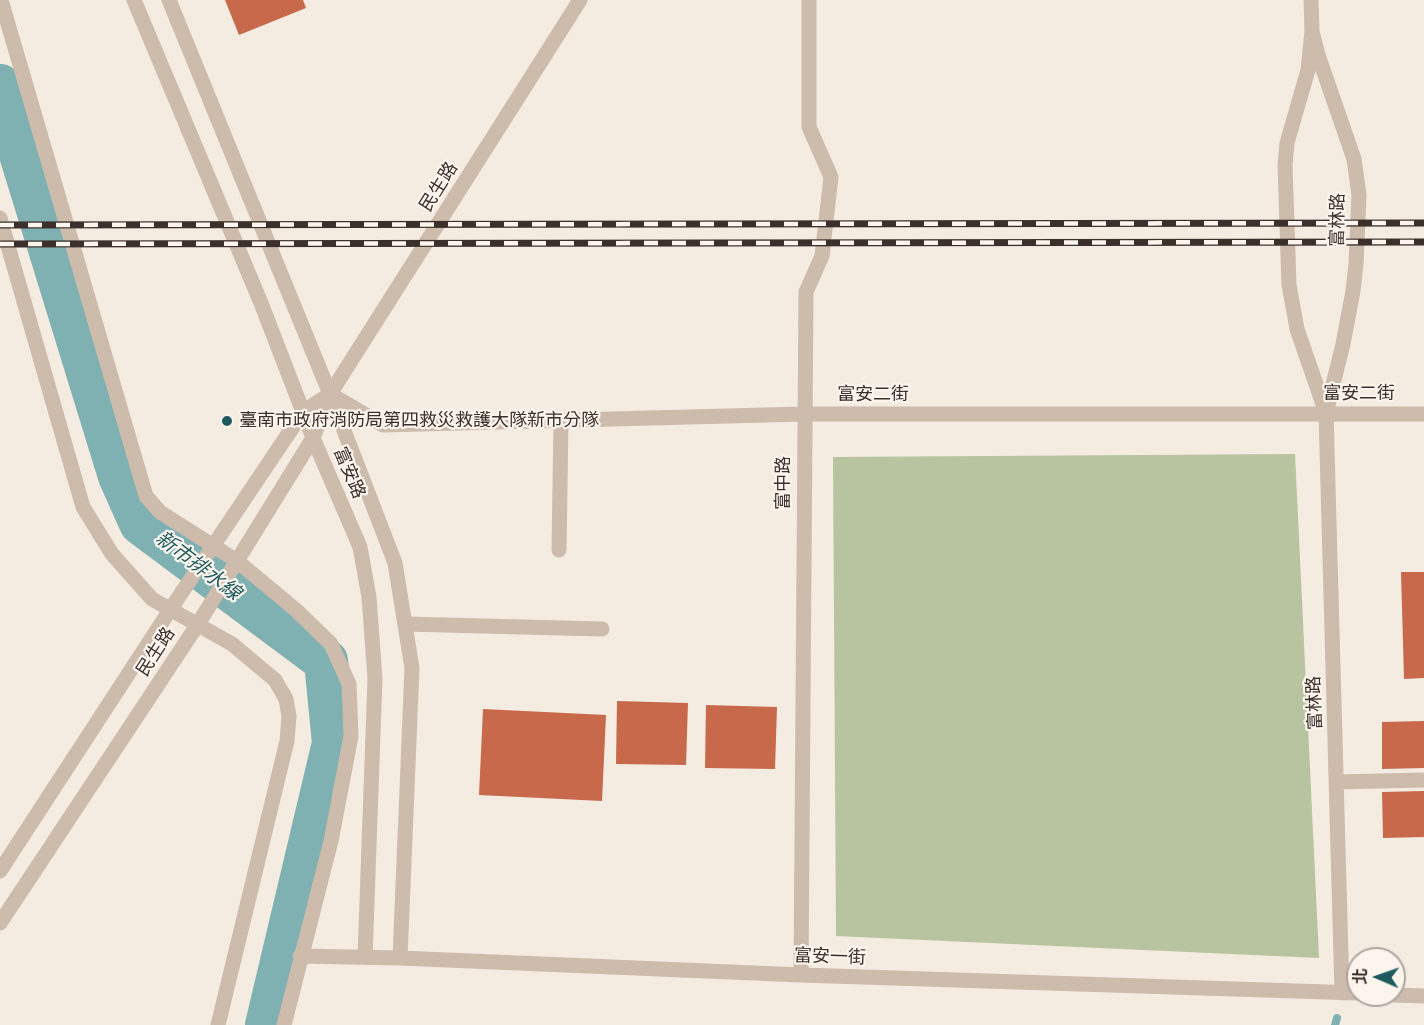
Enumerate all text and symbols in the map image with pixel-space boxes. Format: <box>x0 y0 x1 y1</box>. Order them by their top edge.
street label: 民生路 <box>416 158 462 216</box>
street label: 富林路 <box>1327 193 1349 247</box>
street label: 富安二街 <box>1323 383 1395 405</box>
street label: 富安二街 <box>837 384 909 406</box>
place label: 臺南市政府消防局第四救災救護大隊新市分隊 <box>239 410 599 432</box>
marker: 臺南市政府消防局第四救災救護大隊新市分隊 <box>220 414 234 428</box>
street label: 富安路 <box>329 444 369 502</box>
street label: 富中路 <box>773 456 795 510</box>
water label: 新市排水線 <box>151 526 245 606</box>
street label: 民生路 <box>132 623 180 681</box>
street label: 富林路 <box>1303 676 1327 730</box>
street label: 富安一街 <box>794 945 866 969</box>
north arrow <box>1346 947 1406 1007</box>
text: 北 <box>1350 968 1370 985</box>

